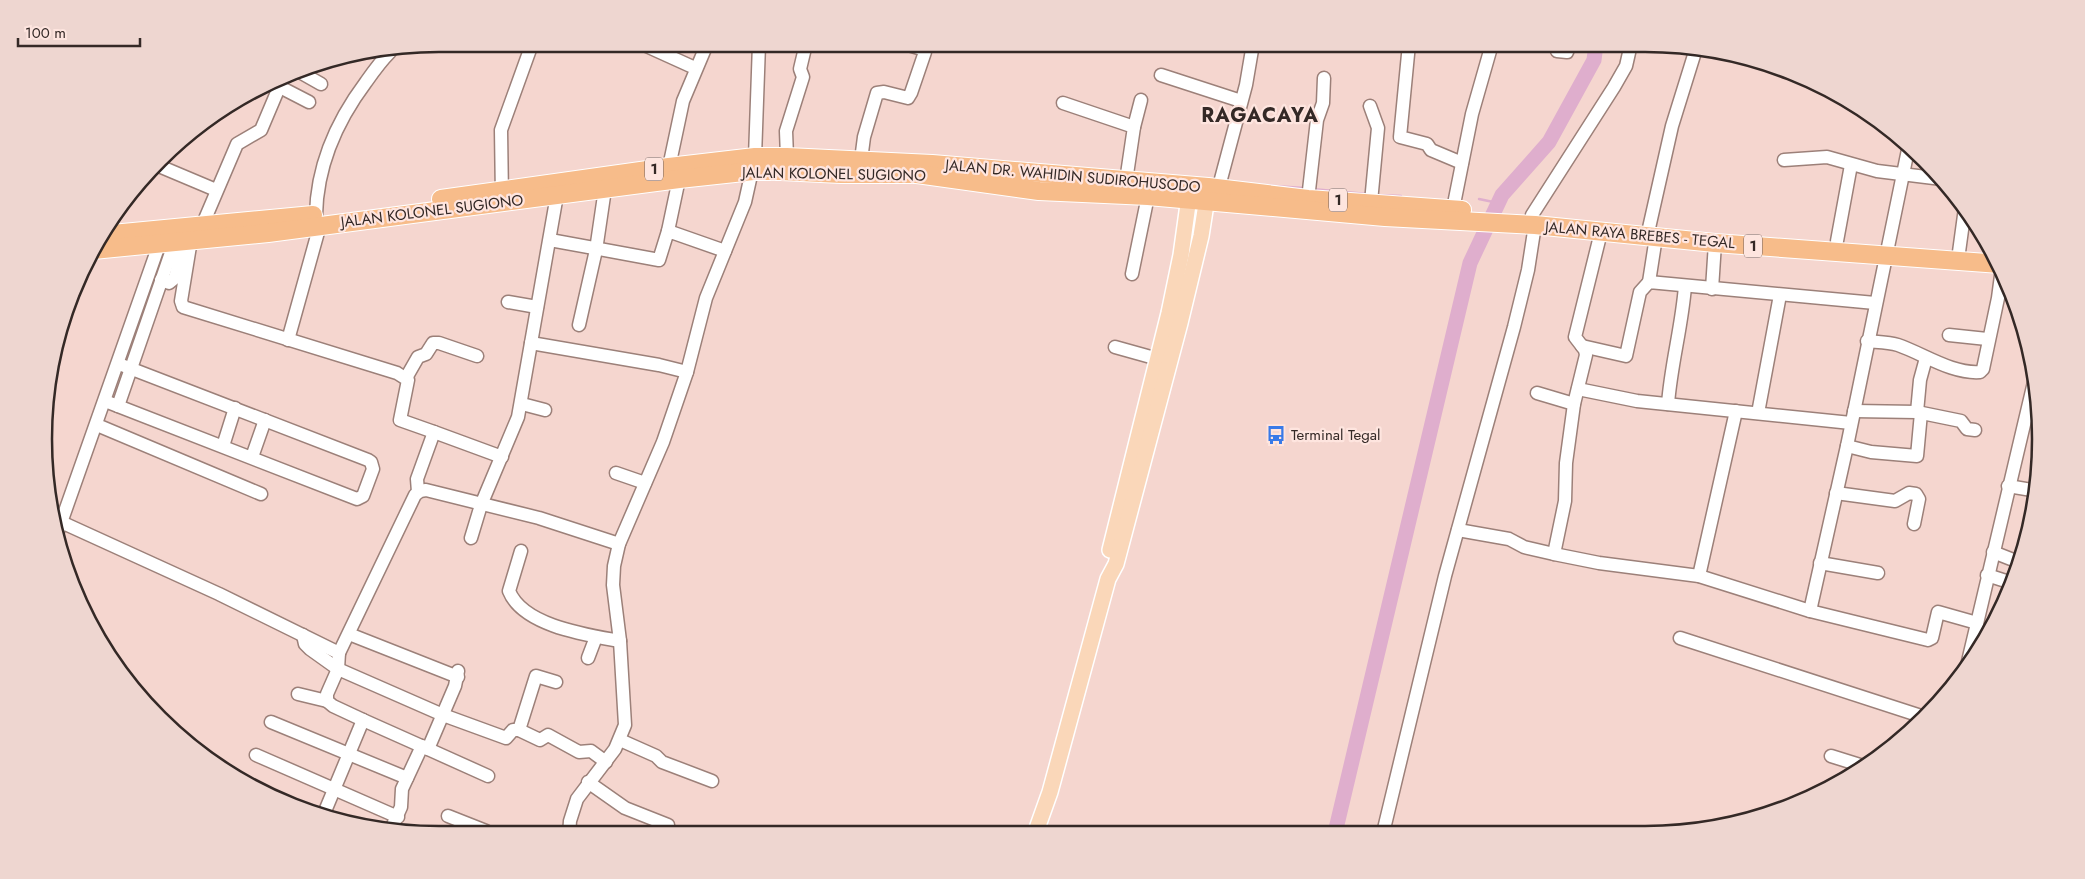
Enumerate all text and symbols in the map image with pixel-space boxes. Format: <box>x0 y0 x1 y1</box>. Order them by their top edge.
scale bar <box>18 15 140 47</box>
text: 100 m <box>25 22 66 44</box>
district label: RAGACAYA <box>1201 101 1319 130</box>
street label: JALAN DR. WAHIDIN SUDIROHUSODO <box>943 154 1202 198</box>
road number: 1 <box>645 157 663 180</box>
street label: JALAN KOLONEL SUGIONO <box>740 161 926 187</box>
road number: 1 <box>1329 188 1347 212</box>
street label: JALAN KOLONEL SUGIONO <box>337 189 525 233</box>
street label: JALAN RAYA BREBES - TEGAL <box>1542 216 1736 254</box>
road number: 1 <box>1744 235 1762 258</box>
bus stop icon: Terminal Tegal <box>1265 424 1287 446</box>
place label: Terminal Tegal <box>1291 424 1380 446</box>

